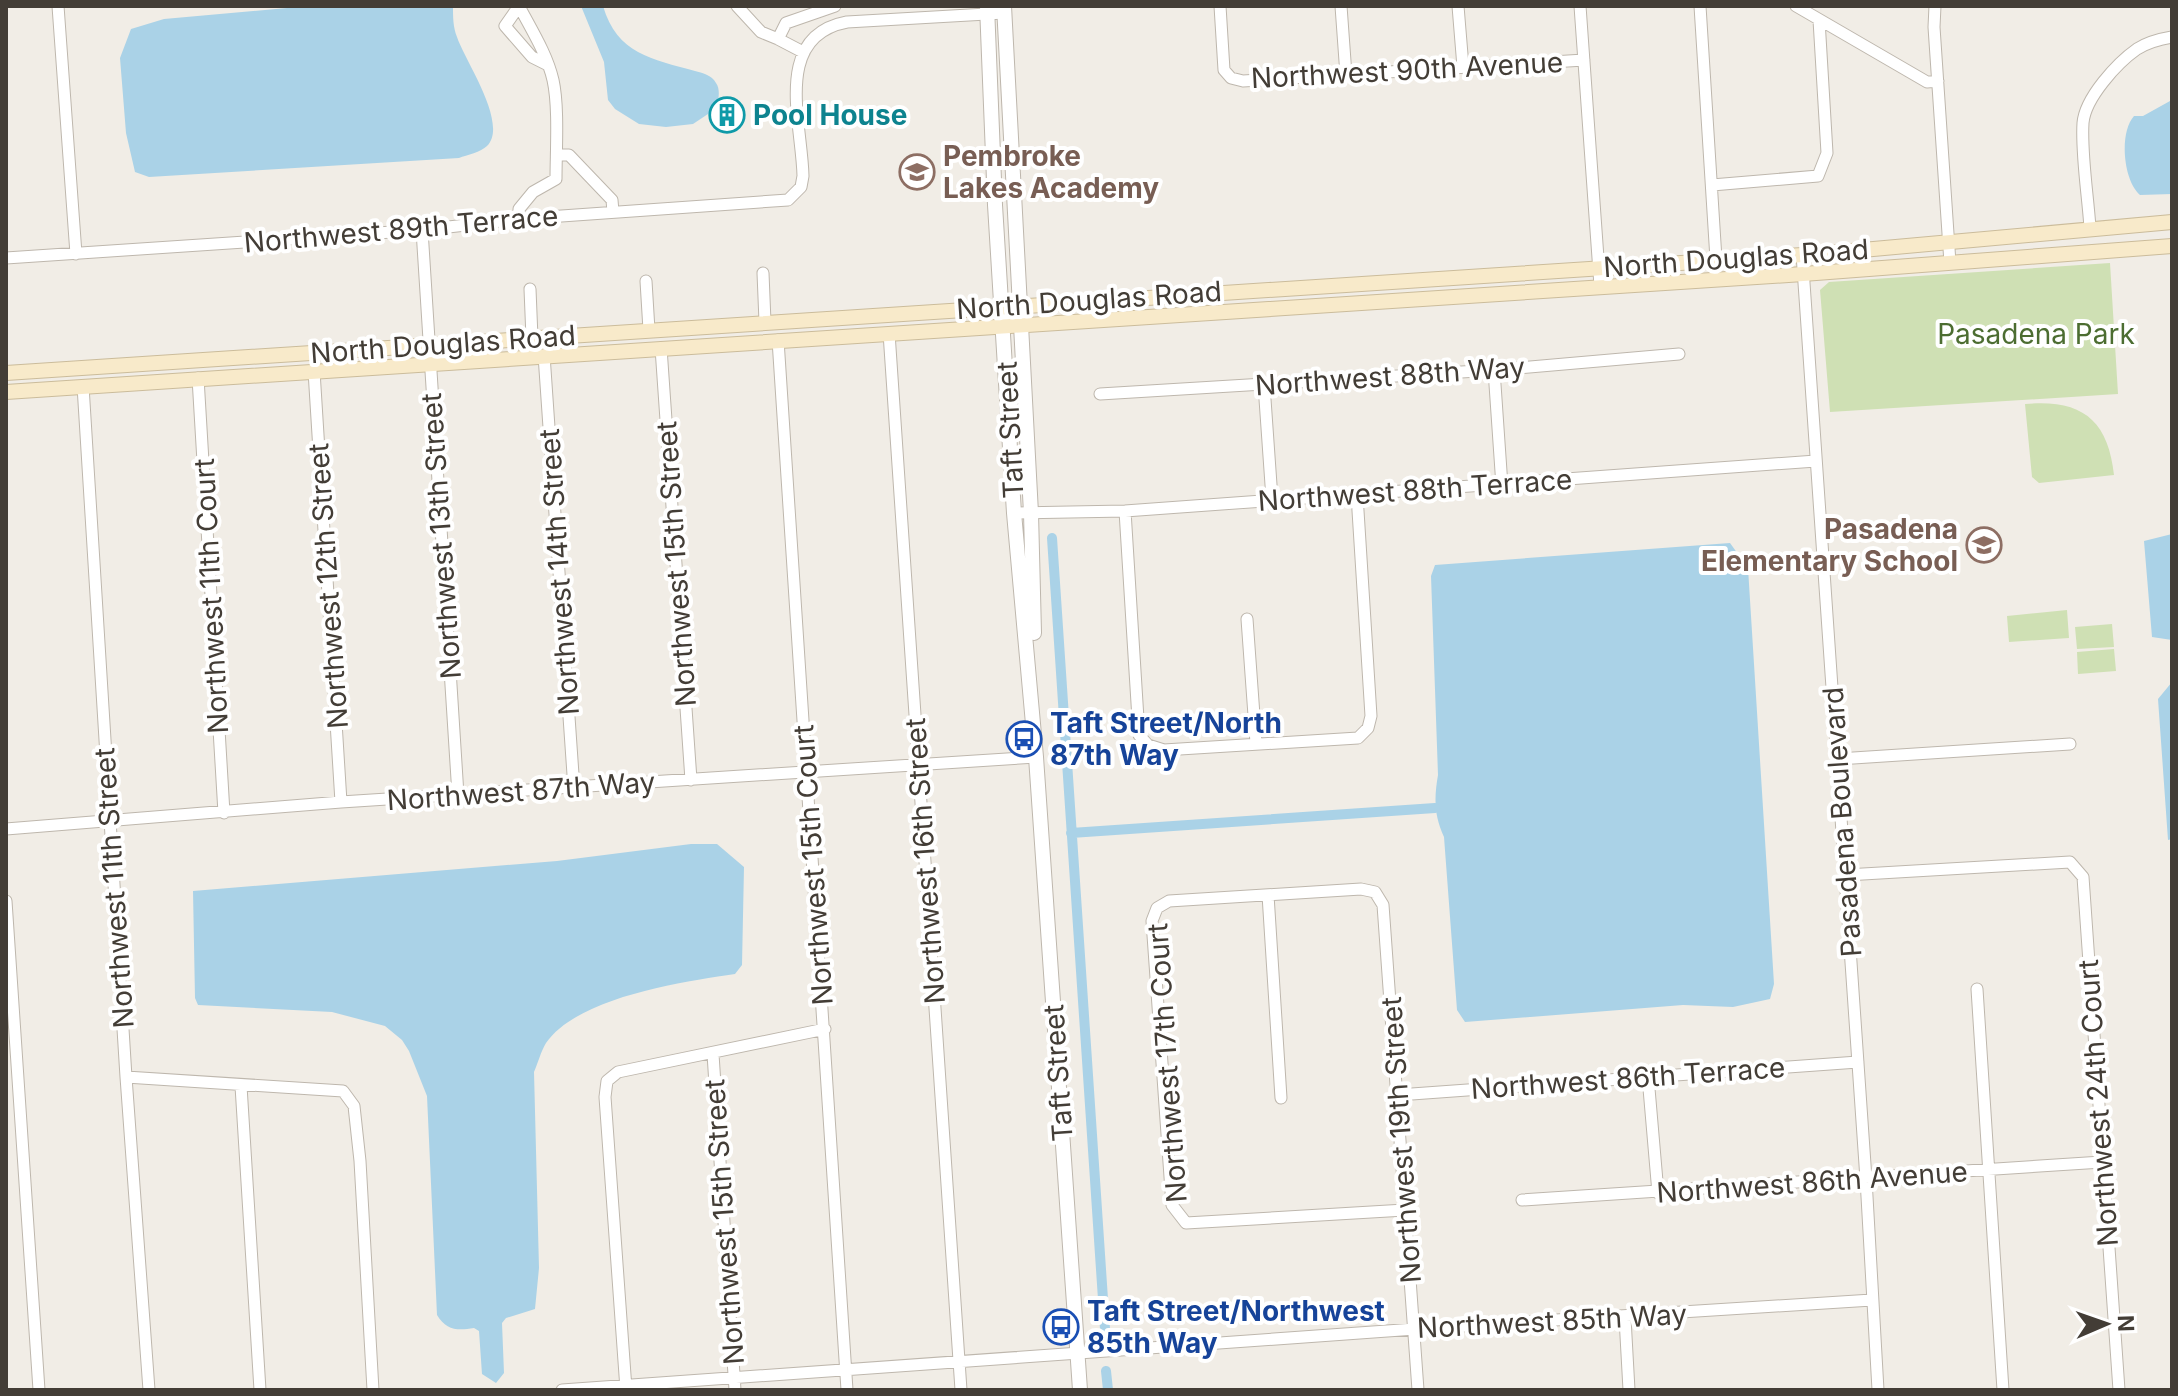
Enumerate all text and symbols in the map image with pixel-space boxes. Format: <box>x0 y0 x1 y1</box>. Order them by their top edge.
street label: Northwest 90th Avenue <box>1250 45 1564 95</box>
building icon: Pool House <box>708 96 746 134</box>
place label: Pool House <box>753 98 907 132</box>
place label: Pembroke Lakes Academy <box>943 139 1159 205</box>
school or university icon: Pembroke Lakes Academy <box>898 153 936 191</box>
street label: Northwest 89th Terrace <box>242 198 560 260</box>
street label: North Douglas Road <box>1602 232 1870 284</box>
street label: North Douglas Road <box>955 274 1223 326</box>
park label: Pasadena Park <box>1937 317 2135 351</box>
street label: North Douglas Road <box>309 318 577 370</box>
street label: Northwest 88th Way <box>1254 350 1526 402</box>
street label: Taft Street <box>989 361 1031 499</box>
street label: Northwest 13th Street <box>414 392 468 680</box>
street label: Northwest 15th Street <box>649 420 703 708</box>
street label: Northwest 14th Street <box>532 428 586 716</box>
street label: Northwest 12th Street <box>301 442 355 730</box>
street label: Northwest 11th Court <box>187 457 235 735</box>
street label: Northwest 88th Terrace <box>1257 462 1573 518</box>
place label: Pasadena Elementary School <box>1701 512 1958 578</box>
school or university icon: Pasadena Elementary School <box>1965 526 2003 564</box>
street label: Pasadena Boulevard <box>1816 686 1868 958</box>
place label: Taft Street/North 87th Way <box>1050 706 1282 772</box>
street label: Northwest 16th Street <box>898 717 952 1005</box>
bus stop icon: Taft Street/North 87th Way <box>1005 720 1043 758</box>
street label: Northwest 15th Court <box>786 724 840 1006</box>
street label: Northwest 11th Street <box>87 747 141 1029</box>
street label: Northwest 87th Way <box>386 765 656 817</box>
street label: Northwest 17th Court <box>1140 922 1194 1204</box>
street label: Northwest 24th Court <box>2071 958 2125 1248</box>
street label: Northwest 19th Street <box>1374 996 1428 1284</box>
street label: Taft Street <box>1036 1003 1080 1143</box>
street label: Northwest 86th Terrace <box>1470 1050 1786 1106</box>
street label: Northwest 15th Street <box>697 1078 751 1366</box>
street label: Northwest 86th Avenue <box>1655 1154 1969 1210</box>
north arrow <box>2066 1284 2146 1364</box>
place label: Taft Street/Northwest 85th Way <box>1087 1294 1385 1360</box>
street label: Northwest 85th Way <box>1416 1297 1688 1345</box>
bus stop icon: Taft Street/Northwest 85th Way <box>1042 1308 1080 1346</box>
text: N <box>2113 1314 2139 1332</box>

